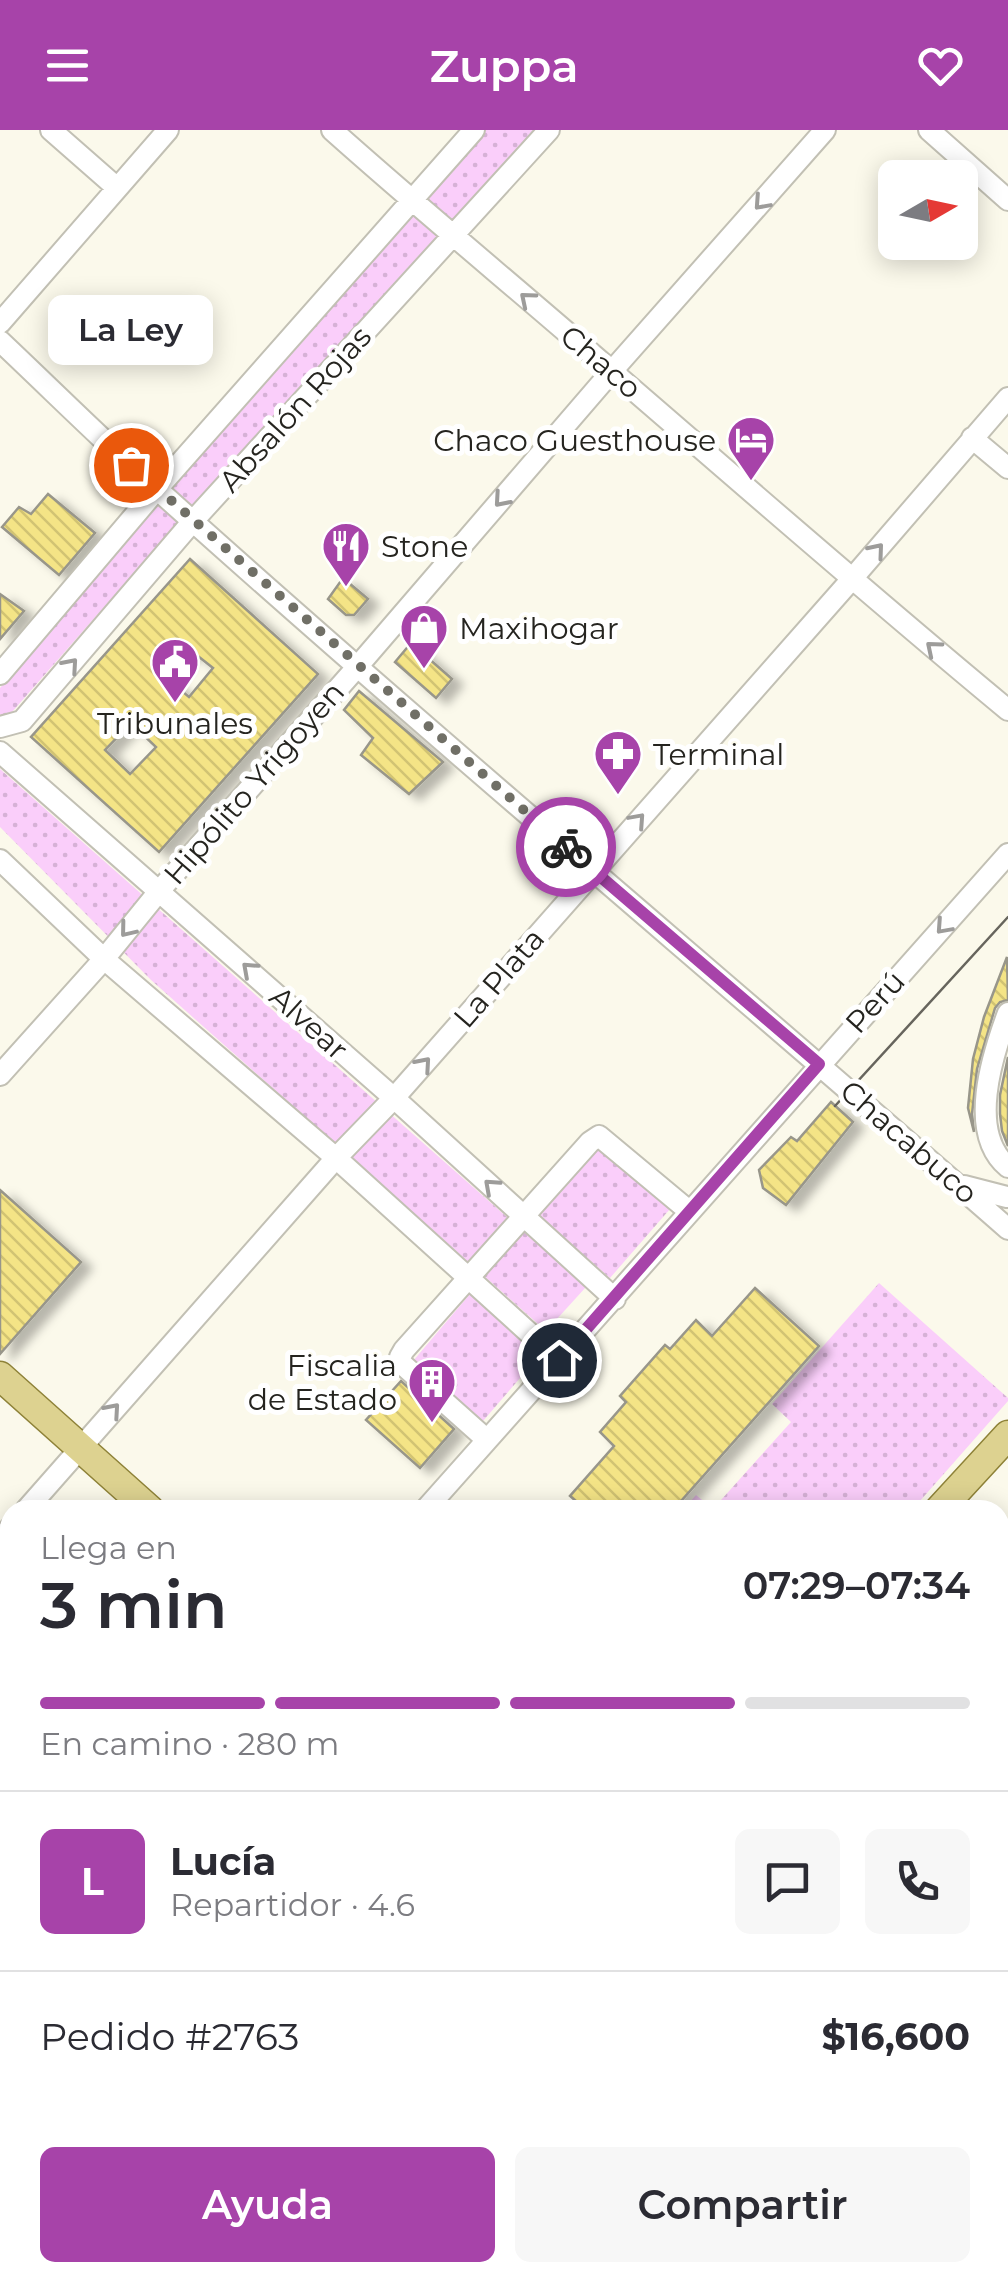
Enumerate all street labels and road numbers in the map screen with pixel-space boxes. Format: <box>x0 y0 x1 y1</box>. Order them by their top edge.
street label: Chaco <box>553 317 649 407</box>
street label: Absalón Rojas <box>211 319 379 499</box>
street label: Hipólito Yrigoyen <box>156 674 352 892</box>
street label: La Plata <box>446 921 552 1035</box>
street label: Perú <box>837 963 913 1041</box>
street label: Alvear <box>262 978 356 1068</box>
street label: Chacabuco <box>833 1072 985 1212</box>

